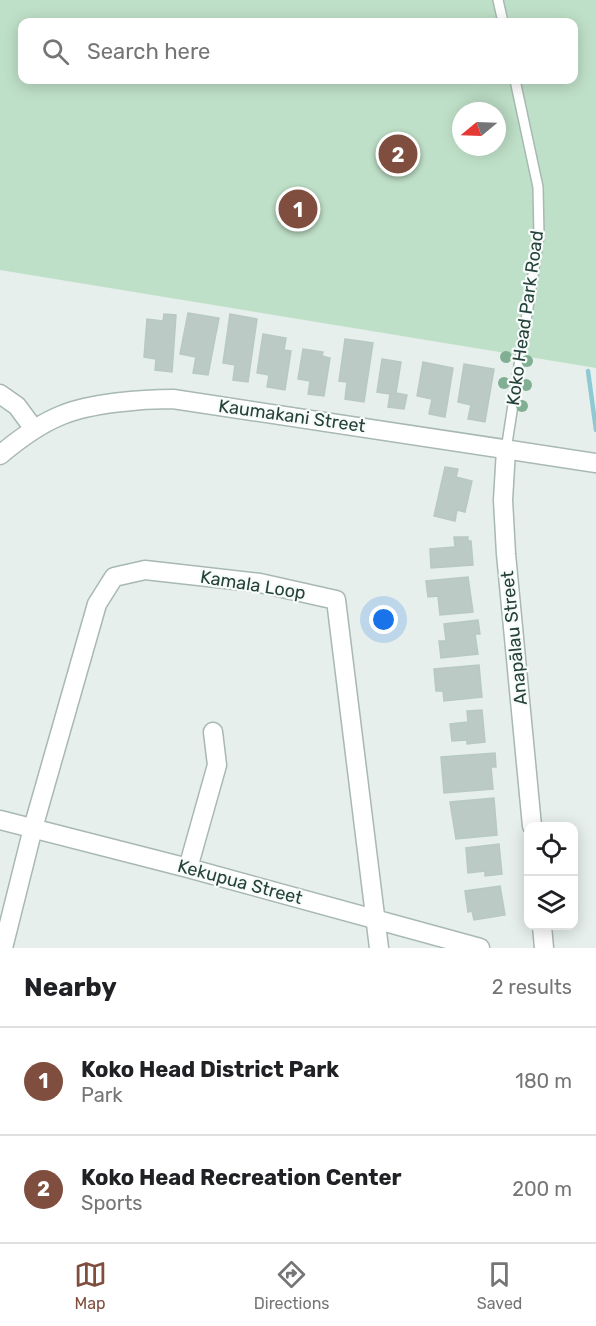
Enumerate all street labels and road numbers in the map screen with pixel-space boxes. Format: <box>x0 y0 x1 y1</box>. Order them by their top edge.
street label: Koko Head Park Road <box>502 229 548 407</box>
street label: Kaumakani Street <box>217 395 367 437</box>
street label: Kamala Loop <box>199 566 307 604</box>
street label: Anapālau Street <box>496 570 532 706</box>
street label: Kekupua Street <box>175 855 305 909</box>

